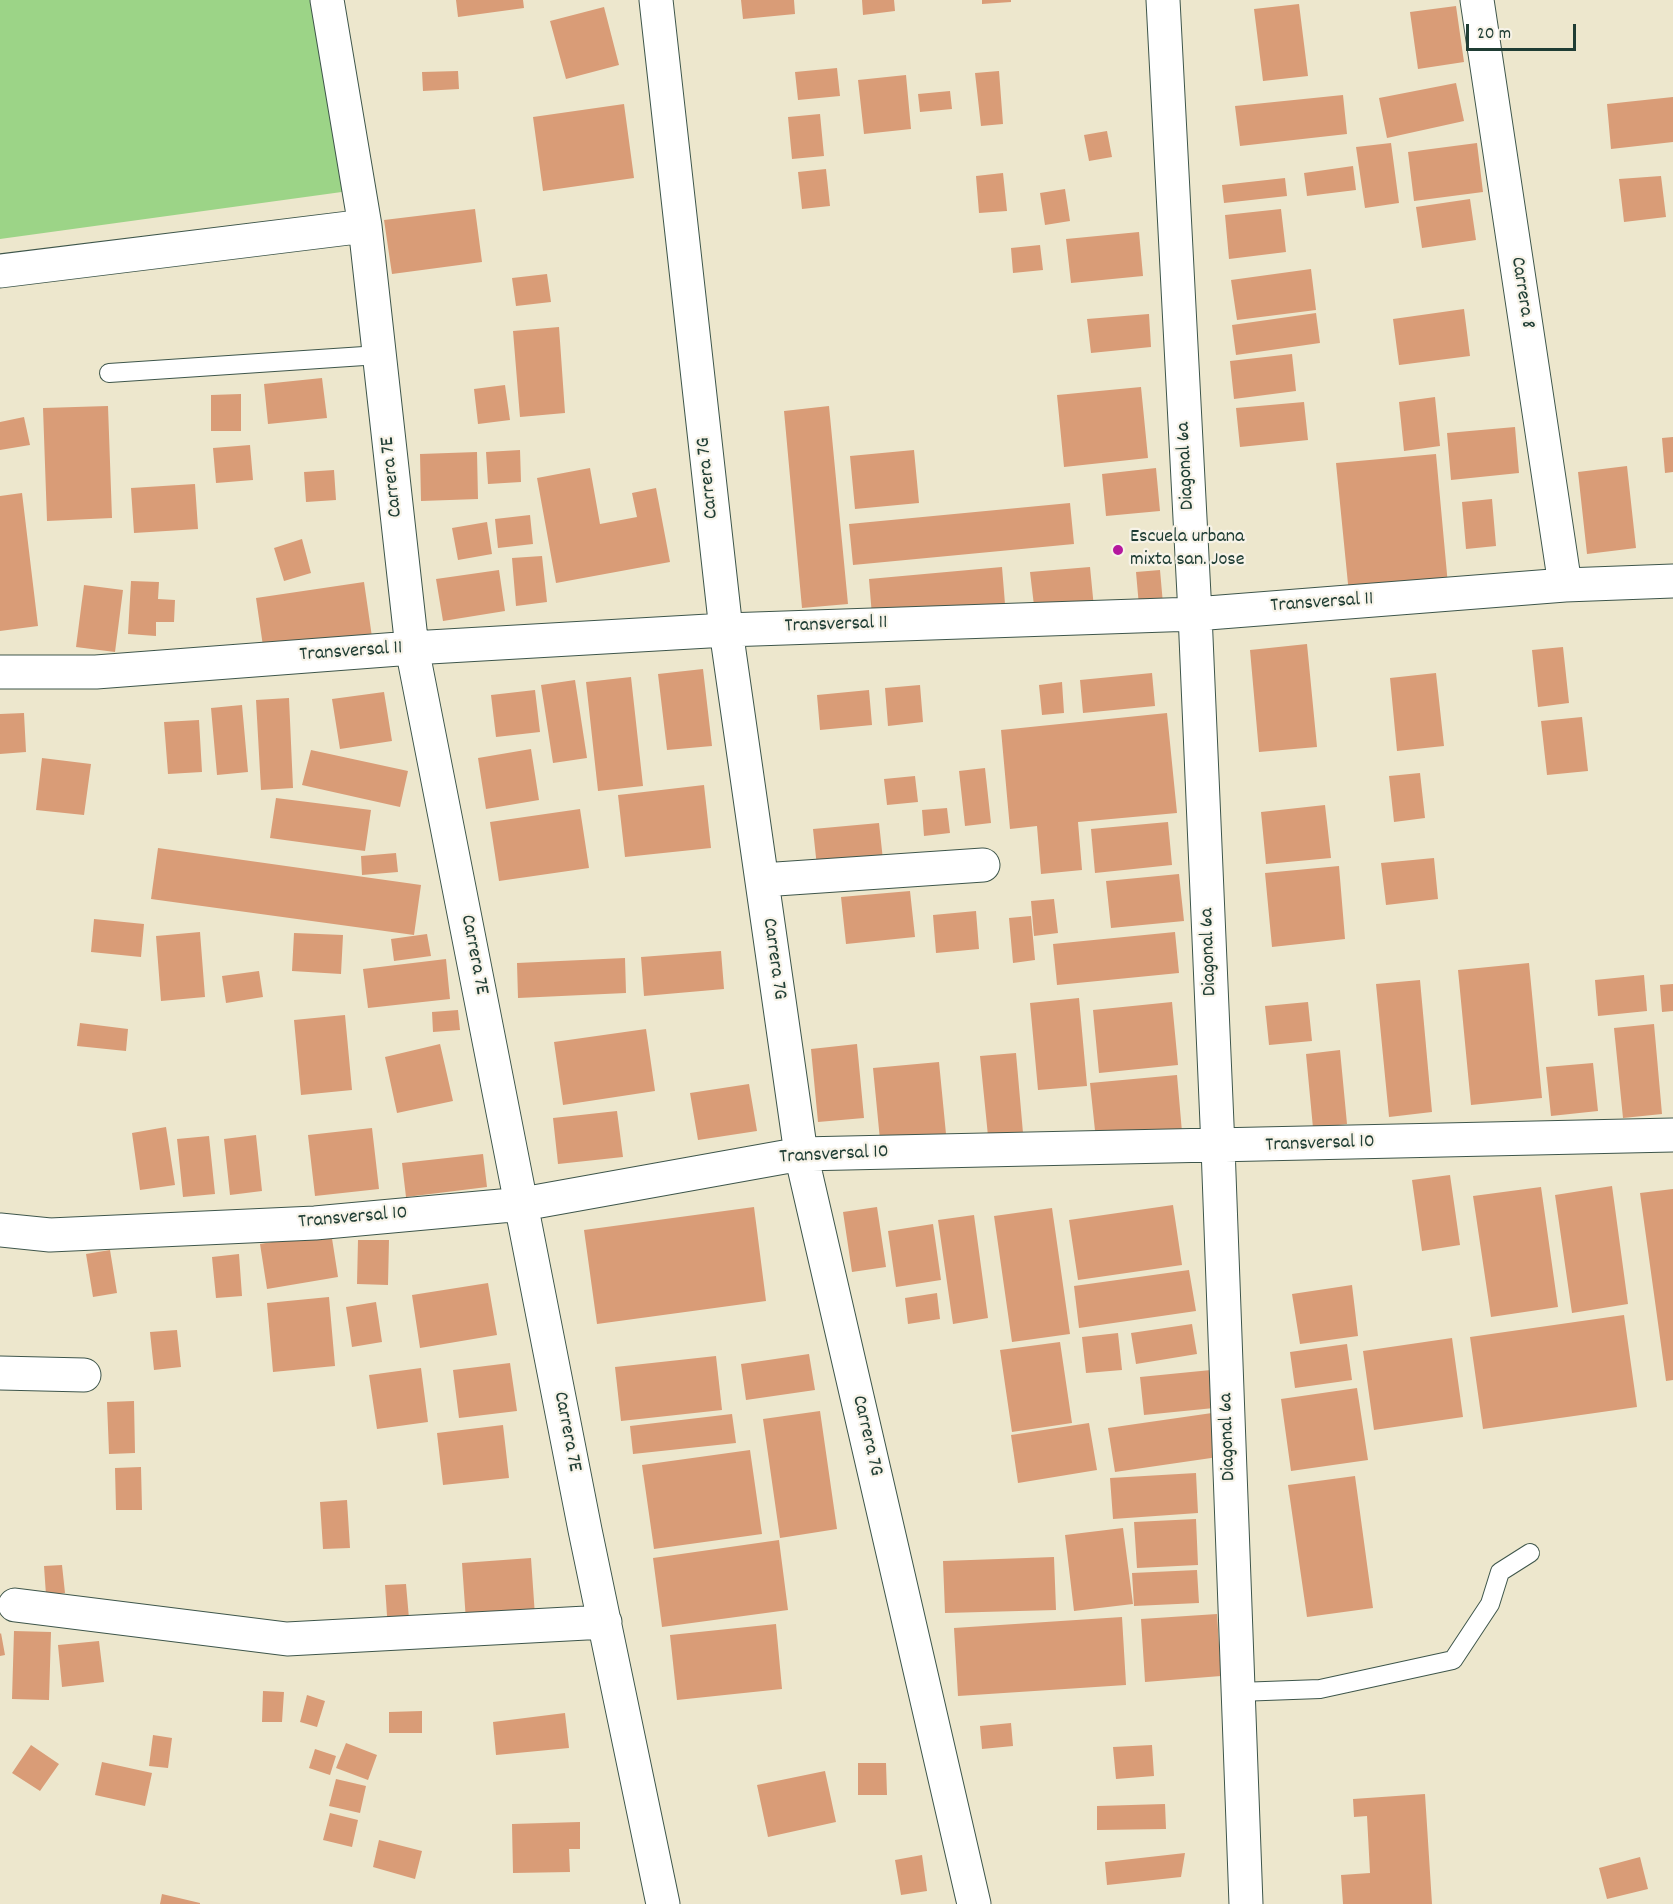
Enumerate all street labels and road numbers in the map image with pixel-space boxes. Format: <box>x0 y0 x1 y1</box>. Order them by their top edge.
street label: Carrera 8 <box>1503 255 1539 331</box>
street label: Diagonal 6a <box>1173 421 1201 511</box>
street label: Carrera 7E <box>377 435 409 519</box>
street label: Carrera 7G <box>693 436 725 520</box>
street label: Transversal 11 <box>1270 588 1374 620</box>
street label: Transversal 11 <box>784 612 888 640</box>
street label: Transversal 11 <box>299 637 403 669</box>
street label: Diagonal 6a <box>1196 908 1224 996</box>
street label: Carrera 7E <box>453 913 493 997</box>
street label: Carrera 7G <box>755 917 791 1001</box>
street label: Transversal 10 <box>1265 1131 1375 1159</box>
street label: Transversal 10 <box>779 1141 889 1171</box>
street label: Transversal 10 <box>297 1202 409 1236</box>
street label: Carrera 7E <box>546 1390 586 1474</box>
street label: Carrera 7G <box>845 1393 887 1479</box>
street label: Diagonal 6a <box>1215 1393 1243 1481</box>

